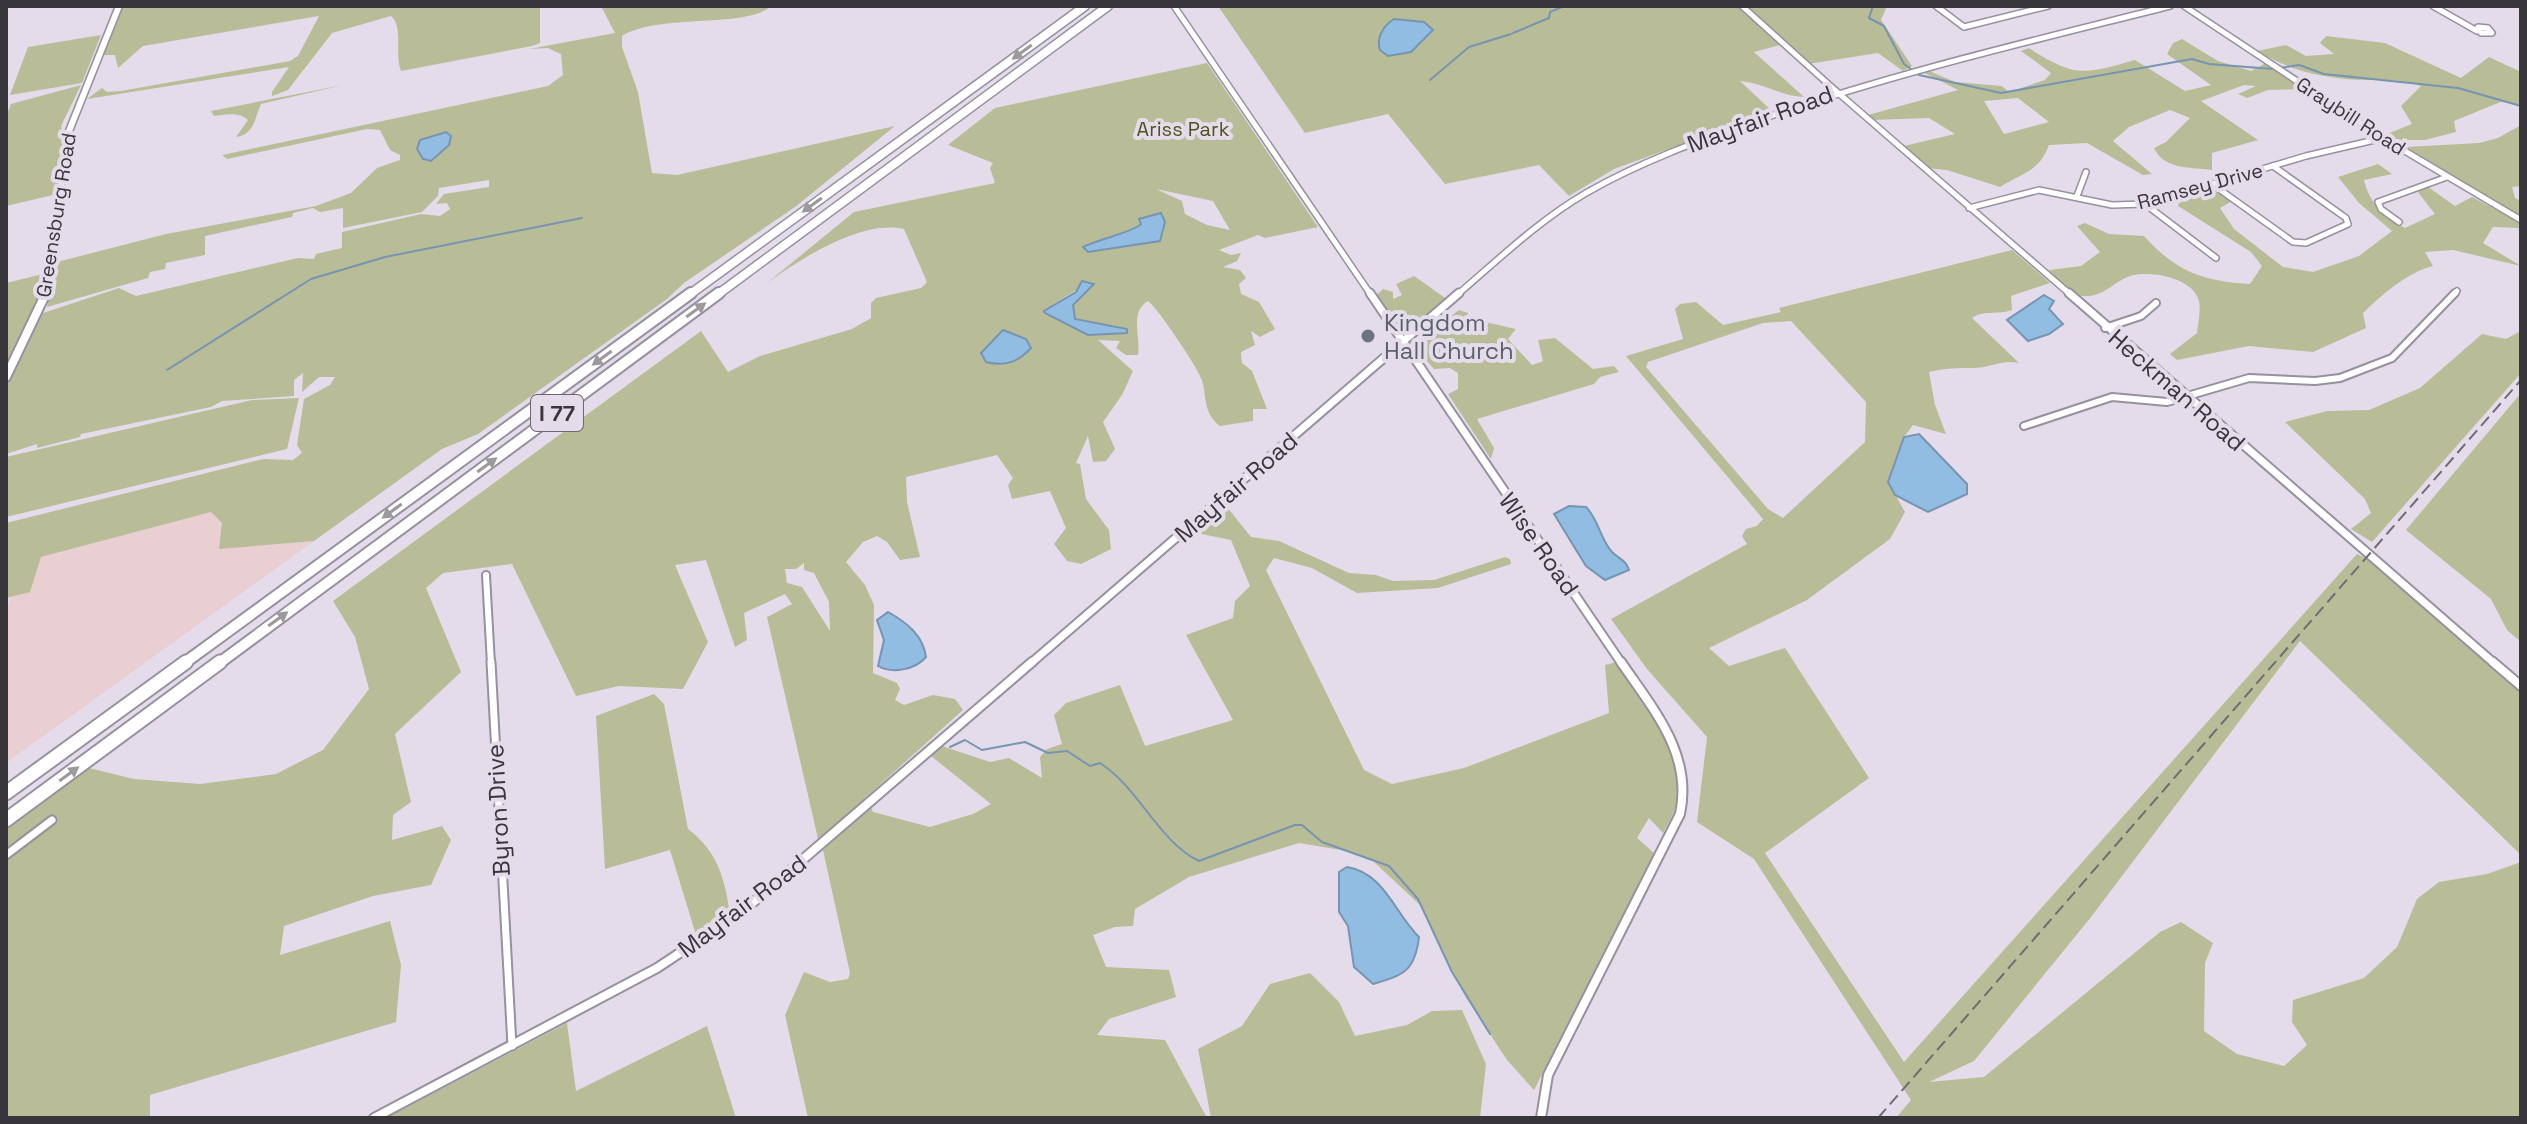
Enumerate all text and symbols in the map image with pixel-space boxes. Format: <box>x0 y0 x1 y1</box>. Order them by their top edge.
one-way arrow <box>1012 44 1033 59</box>
street label: Graybill Road <box>2291 71 2411 161</box>
street label: Mayfair Road <box>1683 78 1837 160</box>
park label: Ariss Park <box>1137 116 1230 142</box>
street label: Greensburg Road <box>30 131 82 299</box>
street label: Ramsey Drive <box>2134 157 2266 215</box>
one-way arrow <box>802 197 823 212</box>
one-way arrow <box>686 303 706 319</box>
place label: Kingdom Hall Church <box>1384 307 1514 366</box>
street label: Heckman Road <box>2102 322 2252 458</box>
marker: Kingdom Hall Church <box>1359 327 1377 345</box>
one-way arrow <box>591 350 613 366</box>
road number: I 77 <box>531 395 583 431</box>
street label: Mayfair Road <box>1168 425 1304 549</box>
one-way arrow <box>476 457 498 473</box>
street label: Wise Road <box>1492 486 1586 602</box>
one-way arrow <box>382 503 402 519</box>
one-way arrow <box>267 612 288 628</box>
street label: Byron Drive <box>479 743 517 877</box>
one-way arrow <box>58 767 79 782</box>
street label: Mayfair Road <box>672 848 812 964</box>

